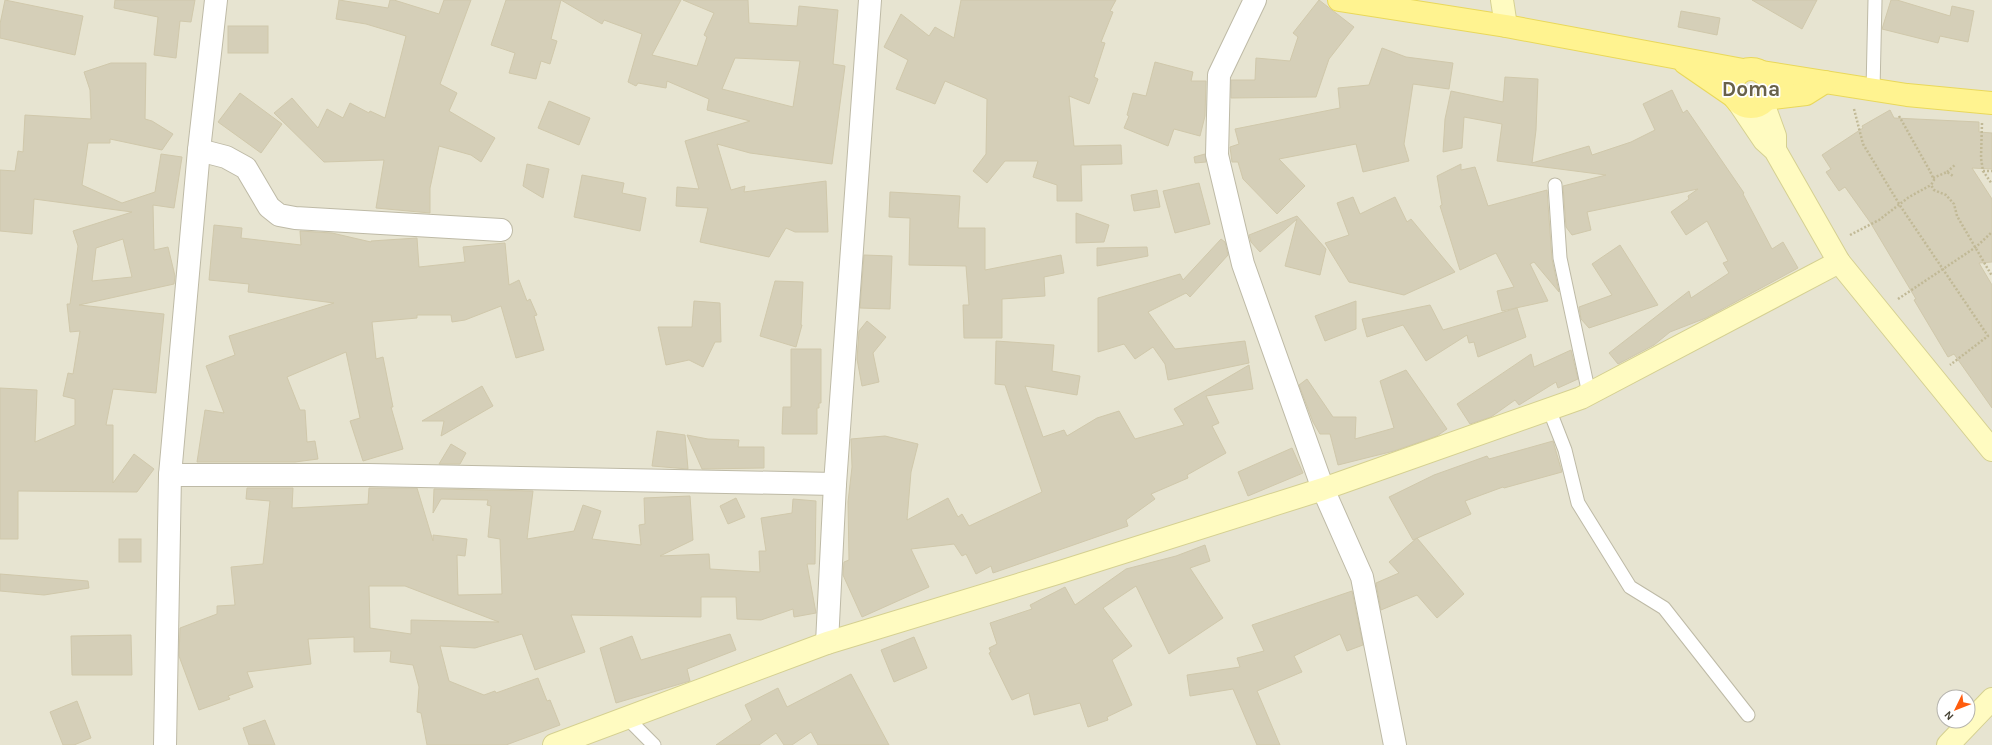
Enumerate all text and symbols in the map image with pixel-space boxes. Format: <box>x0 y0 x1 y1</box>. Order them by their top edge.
district label: Doma <box>1722 77 1780 101</box>
north arrow <box>1936 689 1976 729</box>
text: N <box>1942 708 1956 723</box>

